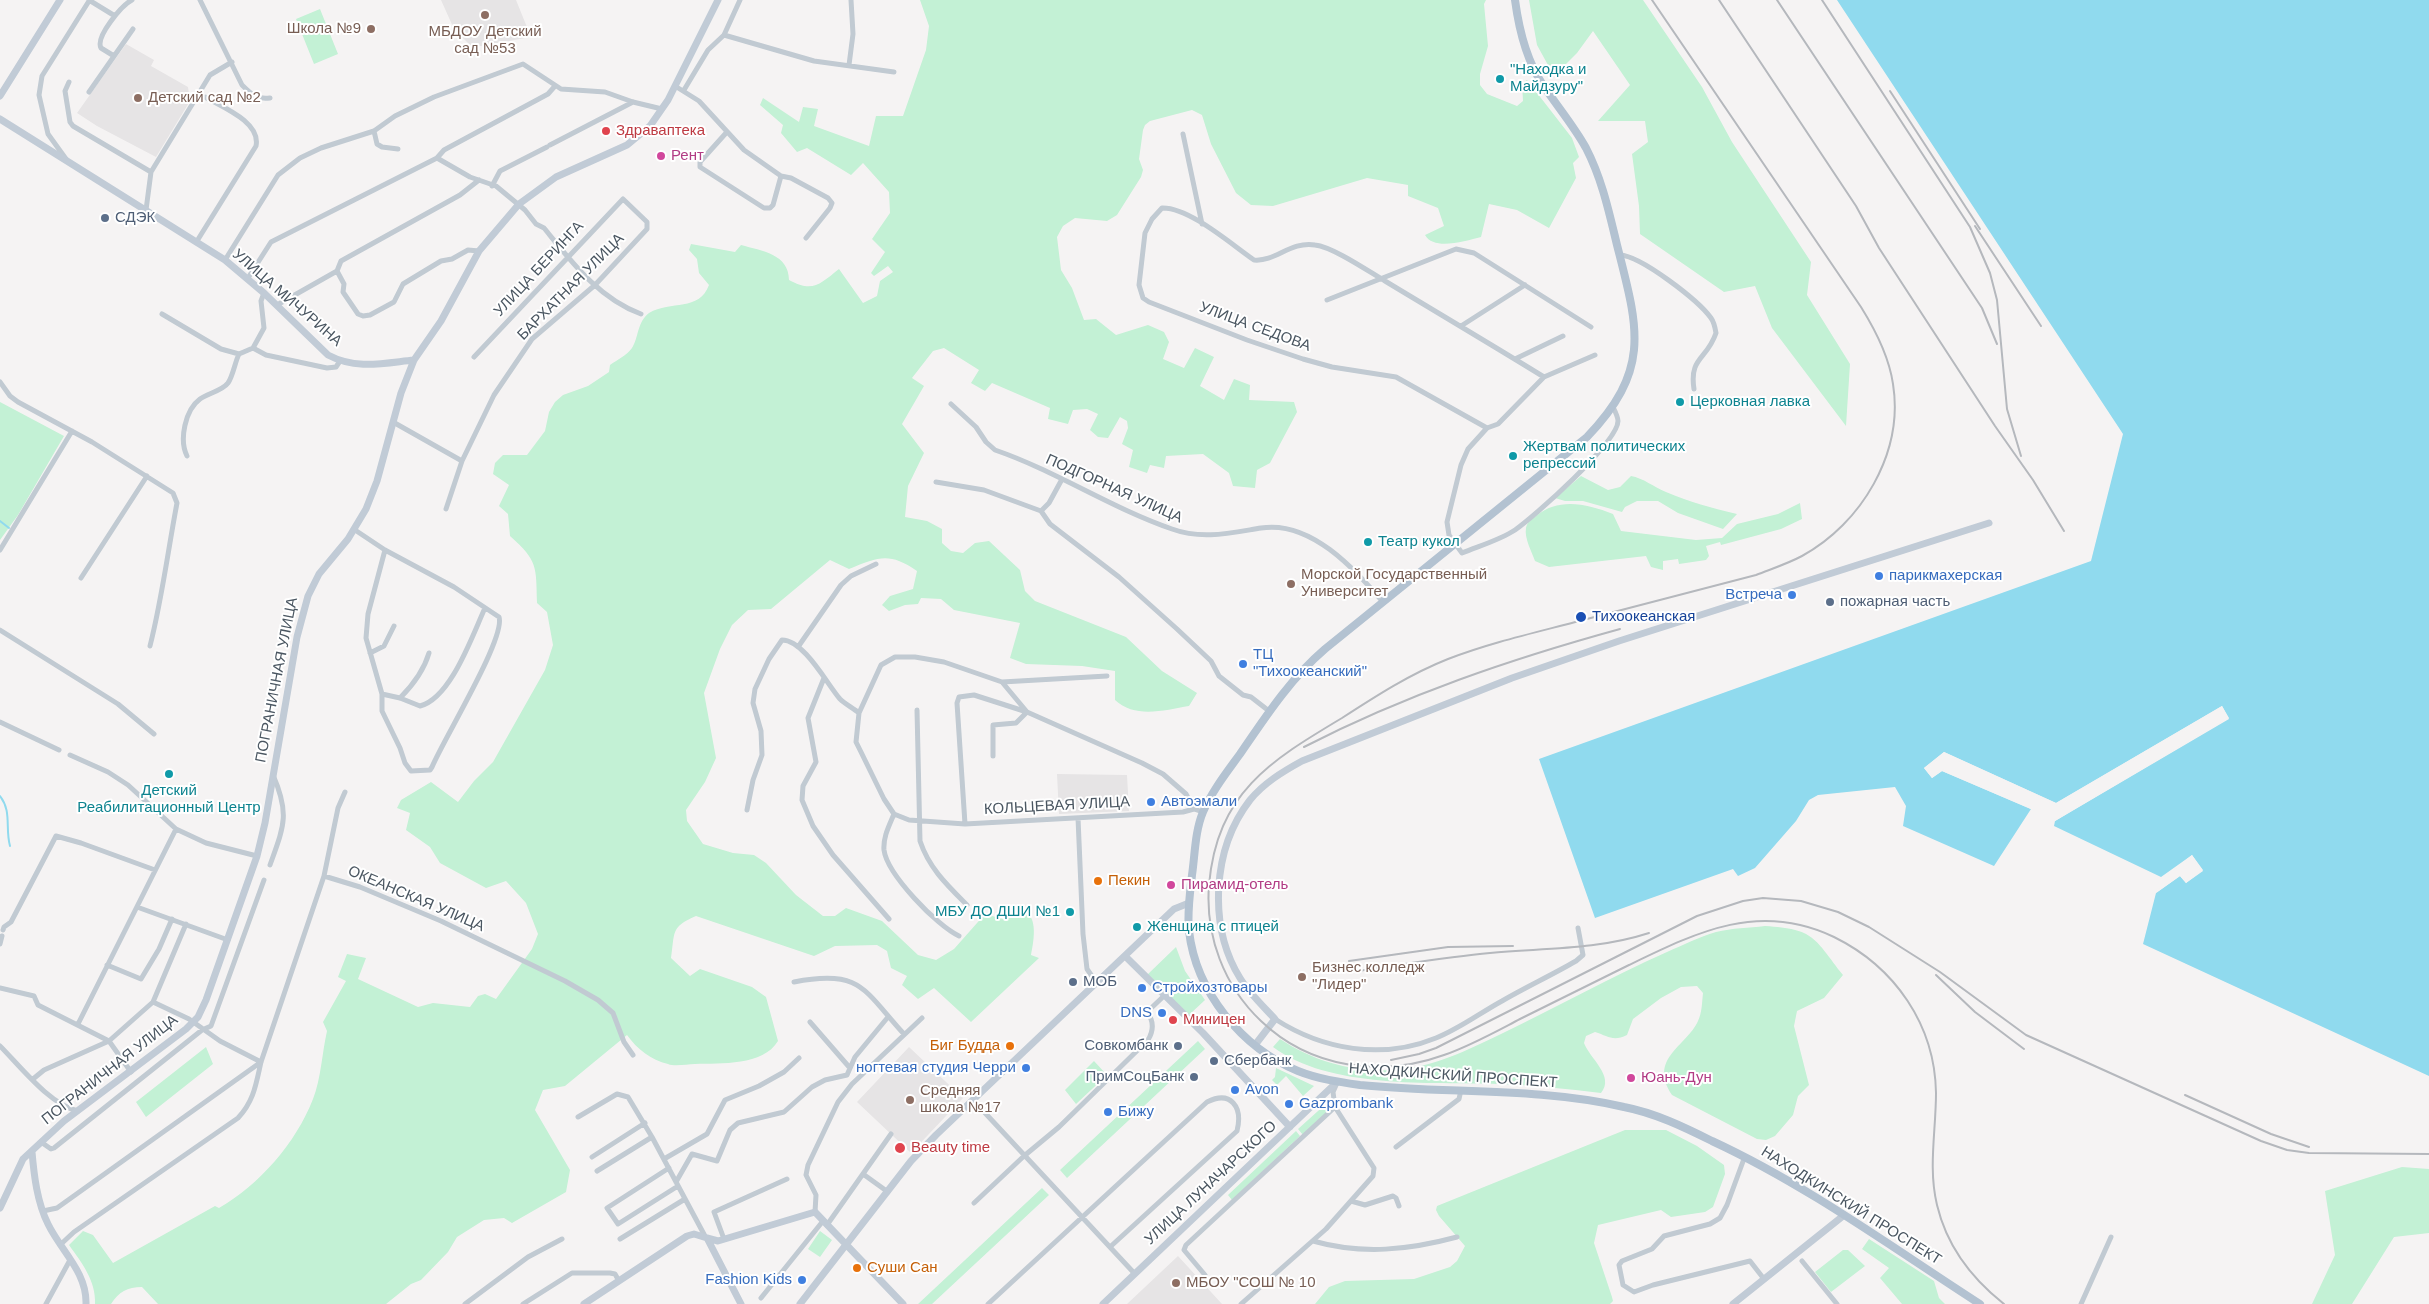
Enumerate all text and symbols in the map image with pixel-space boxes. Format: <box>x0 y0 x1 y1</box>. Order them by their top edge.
marker: МБДОУ Детский сад №53 <box>479 9 491 21</box>
place label: Школа №9 <box>287 20 361 38</box>
marker: Школа №9 <box>365 23 377 35</box>
place label: МБДОУ Детский сад №53 <box>428 23 542 58</box>
place label: "Находка и Майдзуру" <box>1510 61 1586 96</box>
marker: "Находка и Майдзуру" <box>1494 73 1506 85</box>
place label: Детский сад №2 <box>148 89 261 107</box>
marker: Детский сад №2 <box>132 92 144 104</box>
place label: Здраваптека <box>616 122 705 140</box>
marker: Здраваптека <box>600 125 612 137</box>
place label: Рент <box>671 147 704 165</box>
marker: Рент <box>655 150 667 162</box>
place label: СДЭК <box>115 209 155 227</box>
marker: СДЭК <box>99 212 111 224</box>
street label: УЛИЦА БЕРИНГА <box>490 218 588 320</box>
street label: БАРХАТНАЯ УЛИЦА <box>514 230 628 344</box>
street label: УЛИЦА МИЧУРИНА <box>229 245 345 351</box>
street label: УЛИЦА СЕДОВА <box>1197 299 1313 355</box>
place label: Церковная лавка <box>1690 393 1810 411</box>
marker: Церковная лавка <box>1674 396 1686 408</box>
place label: Жертвам политических репрессий <box>1523 438 1685 473</box>
marker: Жертвам политических репрессий <box>1507 450 1519 462</box>
street label: ПОДГОРНАЯ УЛИЦА <box>1043 451 1185 527</box>
place label: Театр кукол <box>1378 533 1460 551</box>
marker: Театр кукол <box>1362 536 1374 548</box>
place label: Морской Государственный Университет <box>1301 566 1487 601</box>
place label: парикмахерская <box>1889 567 2002 585</box>
marker: парикмахерская <box>1873 570 1885 582</box>
marker: Морской Государственный Университет <box>1285 578 1297 590</box>
place label: Встреча <box>1725 586 1782 604</box>
marker: Встреча <box>1786 589 1798 601</box>
place label: пожарная часть <box>1840 593 1950 611</box>
street label: ПОГРАНИЧНАЯ УЛИЦА <box>252 596 302 764</box>
marker: пожарная часть <box>1824 596 1836 608</box>
place label: Тихоокеанская <box>1592 608 1695 626</box>
marker: Тихоокеанская <box>1574 610 1588 624</box>
place label: ТЦ "Тихоокеанский" <box>1253 646 1367 681</box>
marker: ТЦ "Тихоокеанский" <box>1237 658 1249 670</box>
marker: Детский Реабилитационный Центр <box>163 768 175 780</box>
place label: Детский Реабилитационный Центр <box>77 782 261 817</box>
street label: КОЛЬЦЕВАЯ УЛИЦА <box>984 793 1130 819</box>
place label: Автоэмали <box>1161 793 1237 811</box>
marker: Автоэмали <box>1145 796 1157 808</box>
street label: ОКЕАНСКАЯ УЛИЦА <box>345 862 487 936</box>
place label: Пекин <box>1108 872 1150 890</box>
marker: Пекин <box>1092 875 1104 887</box>
place label: Пирамид-отель <box>1181 876 1288 894</box>
marker: Пирамид-отель <box>1165 879 1177 891</box>
place label: МБУ ДО ДШИ №1 <box>935 903 1060 921</box>
marker: МБУ ДО ДШИ №1 <box>1064 906 1076 918</box>
place label: Женщина с птицей <box>1147 918 1279 936</box>
marker: Женщина с птицей <box>1131 921 1143 933</box>
place label: Бизнес колледж "Лидер" <box>1312 959 1424 994</box>
marker: Бизнес колледж "Лидер" <box>1296 971 1308 983</box>
place label: МОБ <box>1083 973 1117 991</box>
marker: МОБ <box>1067 976 1079 988</box>
place label: Стройхозтовары <box>1152 979 1267 997</box>
marker: Стройхозтовары <box>1136 982 1148 994</box>
place label: DNS <box>1120 1004 1152 1022</box>
marker: DNS <box>1156 1007 1168 1019</box>
street label: ПОГРАНИЧНАЯ УЛИЦА <box>38 1011 182 1129</box>
place label: Миницен <box>1183 1011 1246 1029</box>
marker: Миницен <box>1167 1014 1179 1026</box>
place label: Биг Будда <box>930 1037 1000 1055</box>
place label: Совкомбанк <box>1084 1037 1168 1055</box>
marker: Биг Будда <box>1004 1040 1016 1052</box>
marker: Совкомбанк <box>1172 1040 1184 1052</box>
place label: Сбербанк <box>1224 1052 1291 1070</box>
marker: Сбербанк <box>1208 1055 1220 1067</box>
place label: ногтевая студия Черри <box>856 1059 1016 1077</box>
street label: НАХОДКИНСКИЙ ПРОСПЕКТ <box>1348 1060 1558 1092</box>
marker: ногтевая студия Черри <box>1020 1062 1032 1074</box>
place label: ПримСоцБанк <box>1085 1068 1184 1086</box>
place label: Юань-Дун <box>1641 1069 1712 1087</box>
marker: ПримСоцБанк <box>1188 1071 1200 1083</box>
marker: Юань-Дун <box>1625 1072 1637 1084</box>
place label: Avon <box>1245 1081 1279 1099</box>
place label: Средняя школа №17 <box>920 1082 1001 1117</box>
marker: Avon <box>1229 1084 1241 1096</box>
marker: Средняя школа №17 <box>904 1094 916 1106</box>
place label: Gazprombank <box>1299 1095 1393 1113</box>
marker: Gazprombank <box>1283 1098 1295 1110</box>
place label: Бижу <box>1118 1103 1154 1121</box>
marker: Бижу <box>1102 1106 1114 1118</box>
street label: УЛИЦА ЛУНАЧАРСКОГО <box>1141 1117 1281 1249</box>
place label: Beauty time <box>911 1139 990 1157</box>
marker: Beauty time <box>893 1141 907 1155</box>
street label: НАХОДКИНСКИЙ ПРОСПЕКТ <box>1758 1143 1944 1269</box>
place label: Суши Сан <box>867 1259 938 1277</box>
marker: Суши Сан <box>851 1262 863 1274</box>
place label: Fashion Kids <box>705 1271 792 1289</box>
marker: Fashion Kids <box>796 1274 808 1286</box>
place label: МБОУ "СОШ № 10 <box>1186 1274 1316 1292</box>
marker: МБОУ "СОШ № 10 <box>1170 1277 1182 1289</box>

